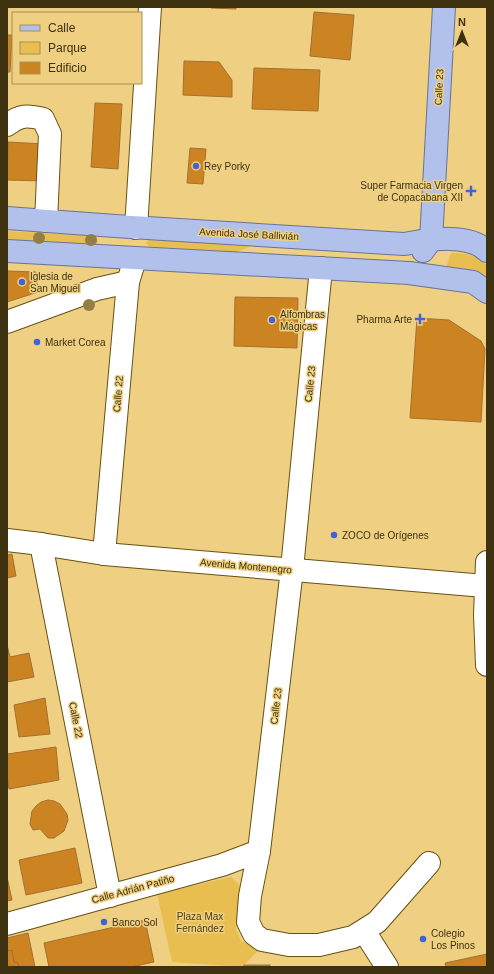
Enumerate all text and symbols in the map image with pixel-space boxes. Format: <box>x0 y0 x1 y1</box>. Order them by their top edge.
legend <box>12 12 142 84</box>
north arrow <box>442 12 482 52</box>
text: N <box>458 16 466 28</box>
text: Calle <box>48 21 76 35</box>
text: Parque <box>48 41 87 55</box>
text: Edificio <box>48 61 87 75</box>
street label: Calle 23 <box>433 68 445 106</box>
marker: Rey Porky <box>191 161 201 171</box>
place label: Rey Porky <box>204 161 250 172</box>
place label: Super Farmacia Virgen de Copacabana XII <box>360 180 463 203</box>
marker: Super Farmacia Virgen de Copacabana XII <box>466 186 476 196</box>
street label: Avenida José Ballivián <box>199 226 299 242</box>
place label: Iglesia de San Miguel <box>30 271 80 294</box>
marker: Iglesia de San Miguel <box>17 277 27 287</box>
place label: Alfombras Mágicas <box>280 309 325 332</box>
place label: Pharma Arte <box>356 314 412 325</box>
marker: Pharma Arte <box>415 314 425 324</box>
marker: Alfombras Mágicas <box>267 315 277 325</box>
marker: Market Corea <box>32 337 42 347</box>
place label: Market Corea <box>45 337 106 348</box>
street label: Calle 23 <box>303 365 317 403</box>
street label: Calle 22 <box>111 375 125 413</box>
marker: ZOCO de Orígenes <box>329 530 339 540</box>
place label: ZOCO de Orígenes <box>342 530 429 541</box>
street label: Avenida Montenegro <box>200 557 293 576</box>
street label: Calle 23 <box>268 687 284 725</box>
street label: Calle 22 <box>67 701 85 739</box>
street label: Calle Adrián Patiño <box>90 873 176 905</box>
park label: Plaza Max Fernández <box>176 911 224 934</box>
marker: Banco Sol <box>99 917 109 927</box>
place label: Banco Sol <box>112 917 158 928</box>
place label: Colegio Los Pinos <box>431 928 475 951</box>
marker: Colegio Los Pinos <box>418 934 428 944</box>

